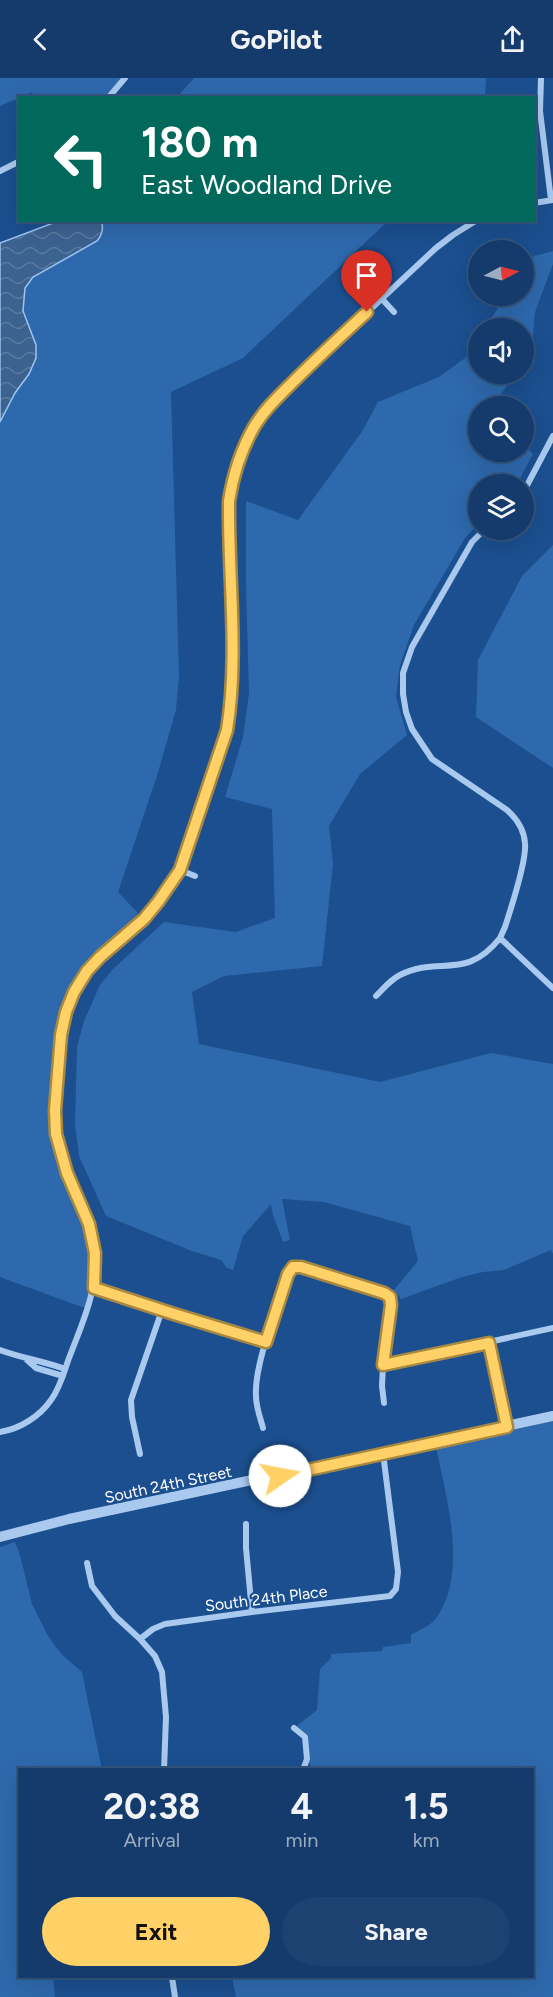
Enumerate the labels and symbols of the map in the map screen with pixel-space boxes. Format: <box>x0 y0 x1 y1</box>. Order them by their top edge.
north arrow <box>468 240 534 306</box>
pin <box>341 250 392 312</box>
position arrow <box>248 1444 312 1508</box>
street label: South 24th Street <box>103 1462 233 1507</box>
street label: South 24th Place <box>204 1582 329 1615</box>

